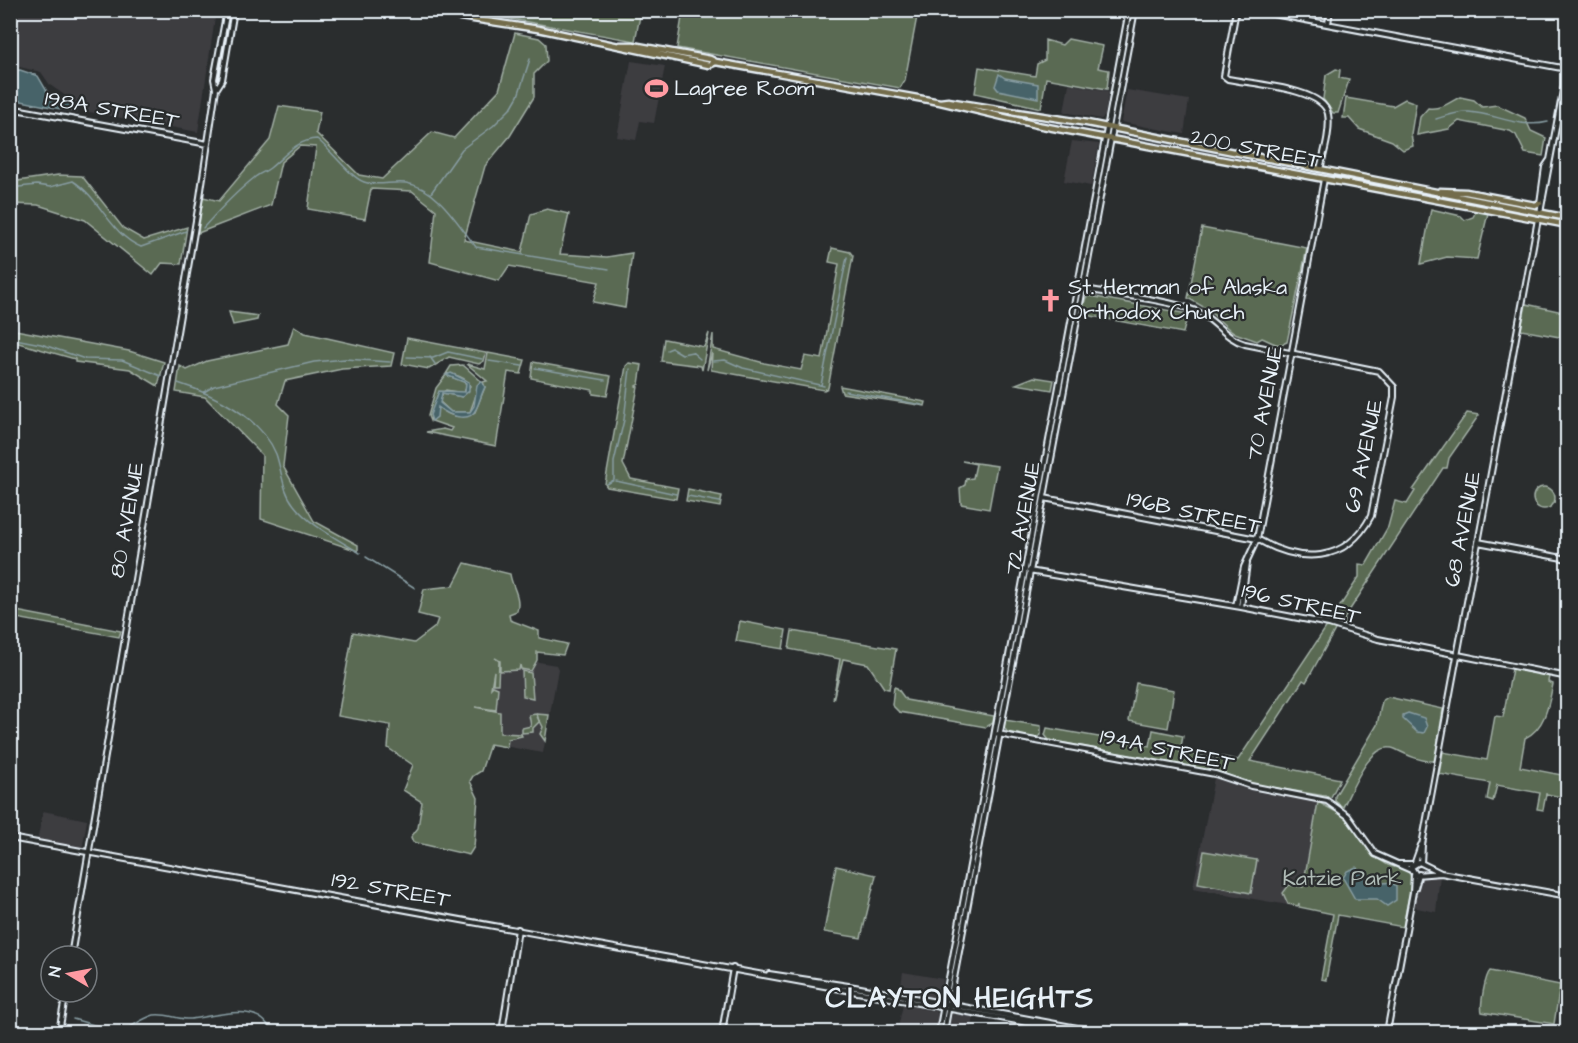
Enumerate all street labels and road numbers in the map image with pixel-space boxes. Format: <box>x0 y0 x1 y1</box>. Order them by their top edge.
street label: 198A STREET <box>42 83 182 137</box>
street label: 200 STREET <box>1188 121 1324 177</box>
street label: 70 AVENUE <box>1239 343 1291 463</box>
street label: 69 AVENUE <box>1337 396 1391 516</box>
street label: 72 AVENUE <box>997 459 1049 577</box>
street label: 80 AVENUE <box>102 460 152 580</box>
street label: 68 AVENUE <box>1437 469 1489 589</box>
street label: 196B STREET <box>1124 484 1264 542</box>
street label: 196 STREET <box>1238 575 1364 633</box>
street label: 194A STREET <box>1097 721 1237 779</box>
street label: 192 STREET <box>329 864 453 916</box>

